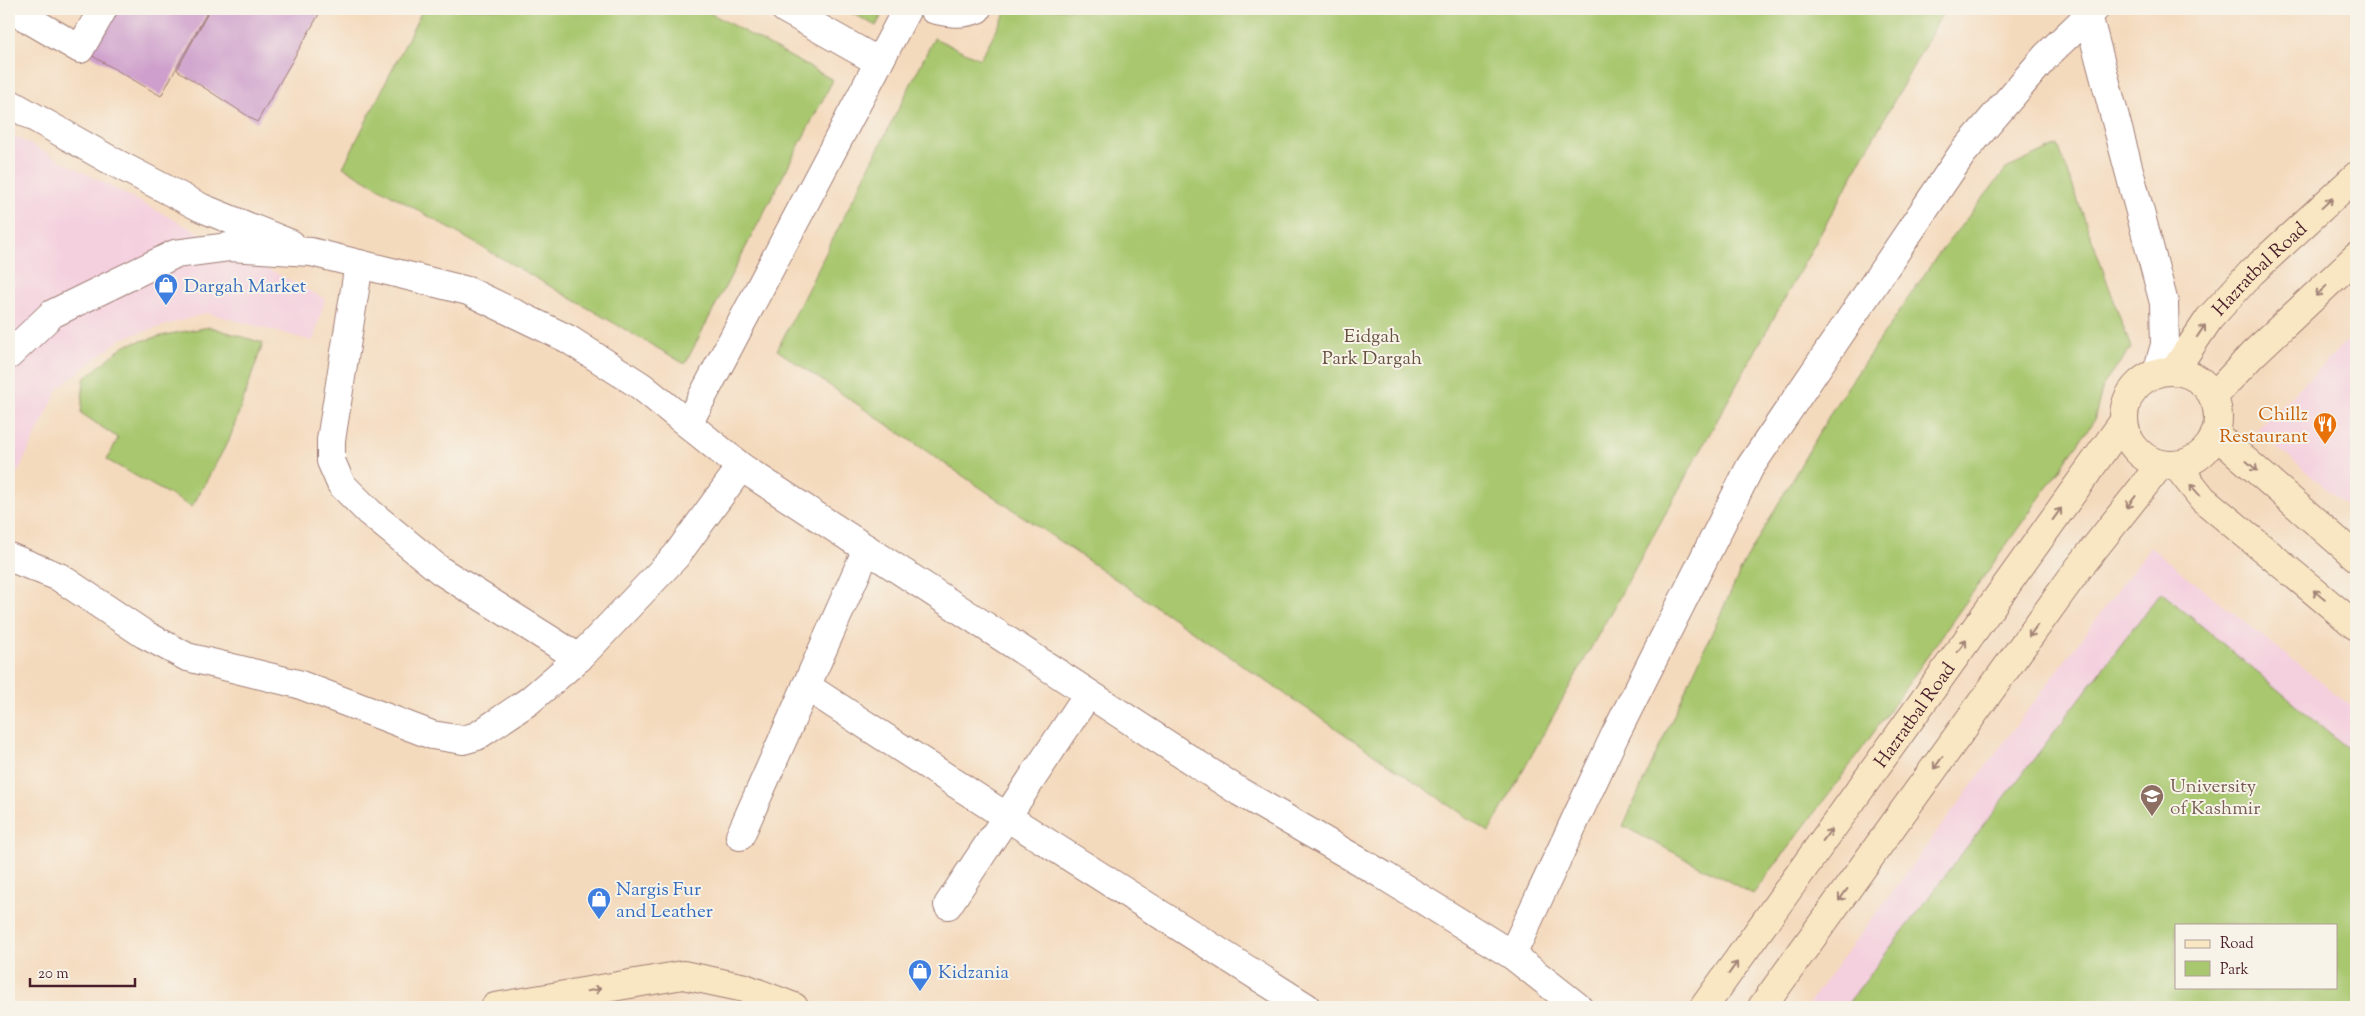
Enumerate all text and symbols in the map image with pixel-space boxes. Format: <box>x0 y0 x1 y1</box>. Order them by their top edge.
one-way arrow <box>2321 197 2334 209</box>
street label: Hazratbal Road <box>2207 216 2314 323</box>
shop icon: Dargah Market <box>153 272 179 306</box>
place label: Dargah Market <box>184 274 307 301</box>
one-way arrow <box>2314 285 2327 297</box>
park label: Eidgah Park Dargah <box>1322 324 1422 373</box>
one-way arrow <box>2196 324 2206 338</box>
place label: Chillz Restaurant <box>2219 402 2308 451</box>
restaurant icon: Chillz Restaurant <box>2312 411 2338 445</box>
one-way arrow <box>2246 460 2259 472</box>
one-way arrow <box>2189 484 2201 497</box>
one-way arrow <box>2125 495 2136 508</box>
one-way arrow <box>2052 507 2062 521</box>
one-way arrow <box>2313 590 2326 601</box>
one-way arrow <box>2028 624 2038 638</box>
one-way arrow <box>1957 640 1968 653</box>
street label: Hazratbal Road <box>1869 657 1963 774</box>
one-way arrow <box>1933 756 1943 770</box>
place label: University of Kashmir <box>2170 774 2260 823</box>
school or university icon: University of Kashmir <box>2139 783 2165 817</box>
one-way arrow <box>1822 829 1832 843</box>
place label: Nargis Fur and Leather <box>616 877 713 926</box>
shop icon: Nargis Fur and Leather <box>586 886 612 920</box>
one-way arrow <box>1838 888 1848 902</box>
legend <box>2175 924 2338 988</box>
text: Road <box>2220 934 2254 955</box>
scale bar <box>30 956 135 988</box>
shop icon: Kidzania <box>907 958 933 992</box>
place label: Kidzania <box>938 960 1009 987</box>
text: Park <box>2220 960 2249 981</box>
one-way arrow <box>1728 961 1738 975</box>
text: 20 m <box>38 964 69 985</box>
one-way arrow <box>586 984 602 994</box>

